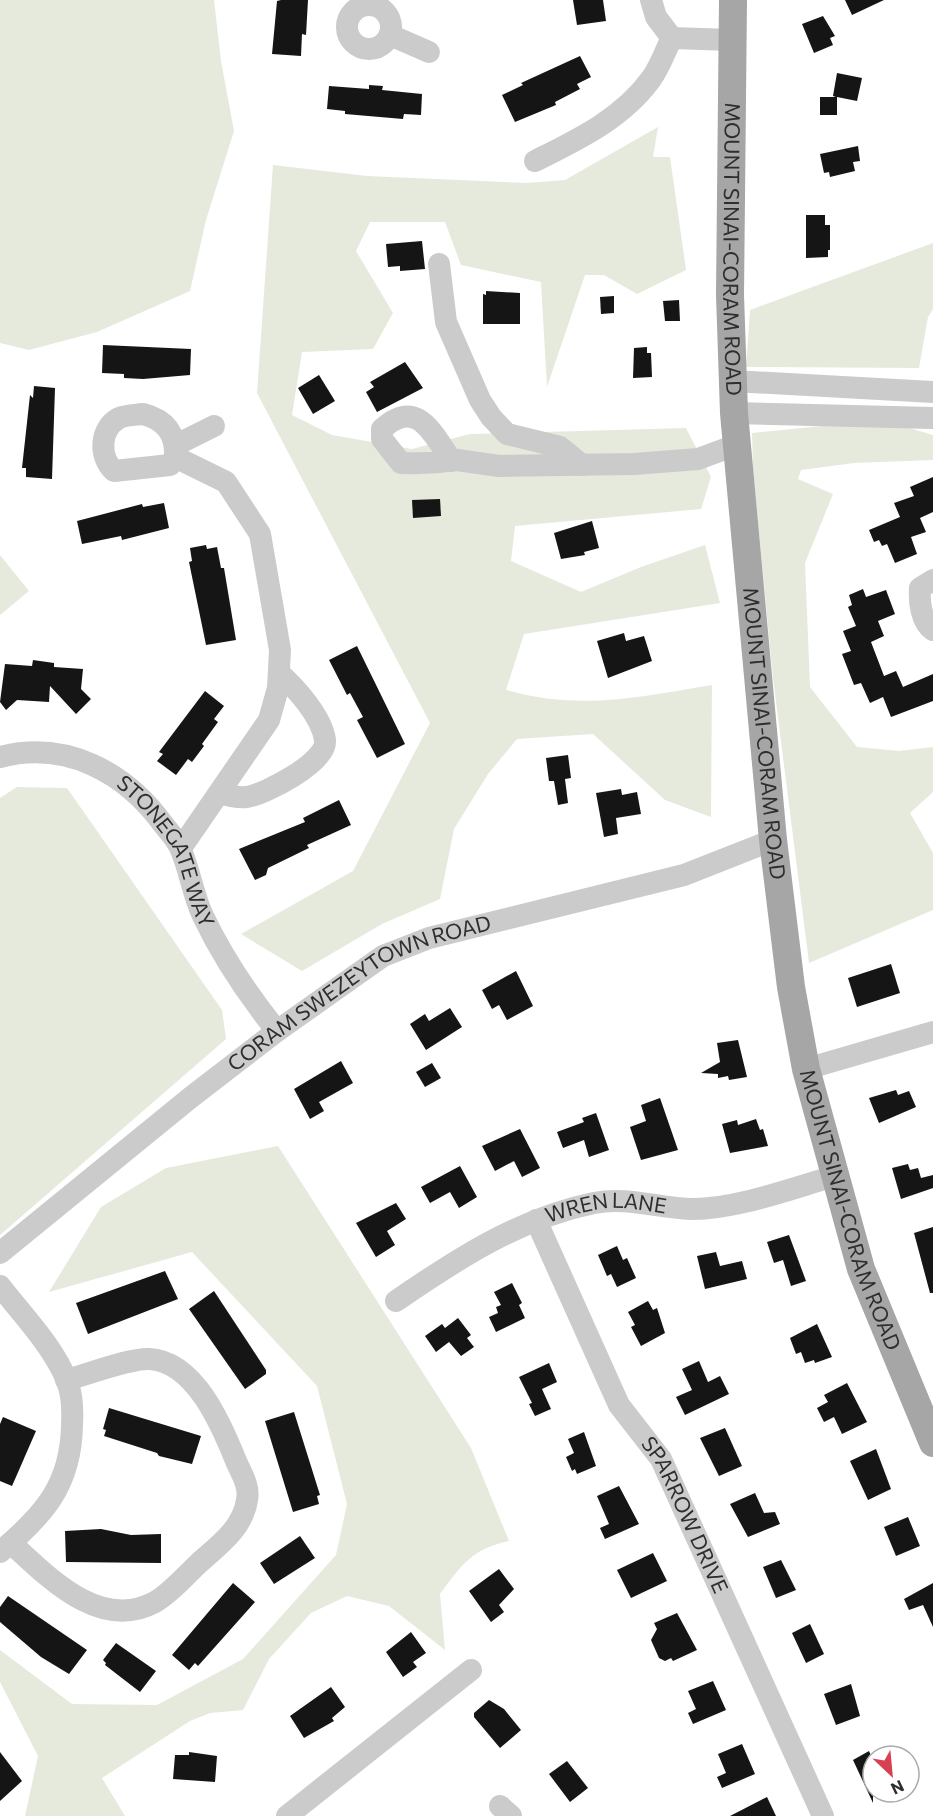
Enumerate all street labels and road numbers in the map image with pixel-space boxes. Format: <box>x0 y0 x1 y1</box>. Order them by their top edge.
street label: MOUNT SINAI-CORAM ROAD <box>719 102 747 396</box>
street label: MOUNT SINAI-CORAM ROAD <box>739 586 792 881</box>
street label: STONEGATE WAY <box>113 769 221 931</box>
street label: CORAM SWEZEYTOWN ROAD <box>222 909 493 1076</box>
street label: MOUNT SINAI-CORAM ROAD <box>796 1066 907 1354</box>
street label: WREN LANE <box>542 1187 668 1227</box>
street label: SPARROW DRIVE <box>637 1431 734 1597</box>

